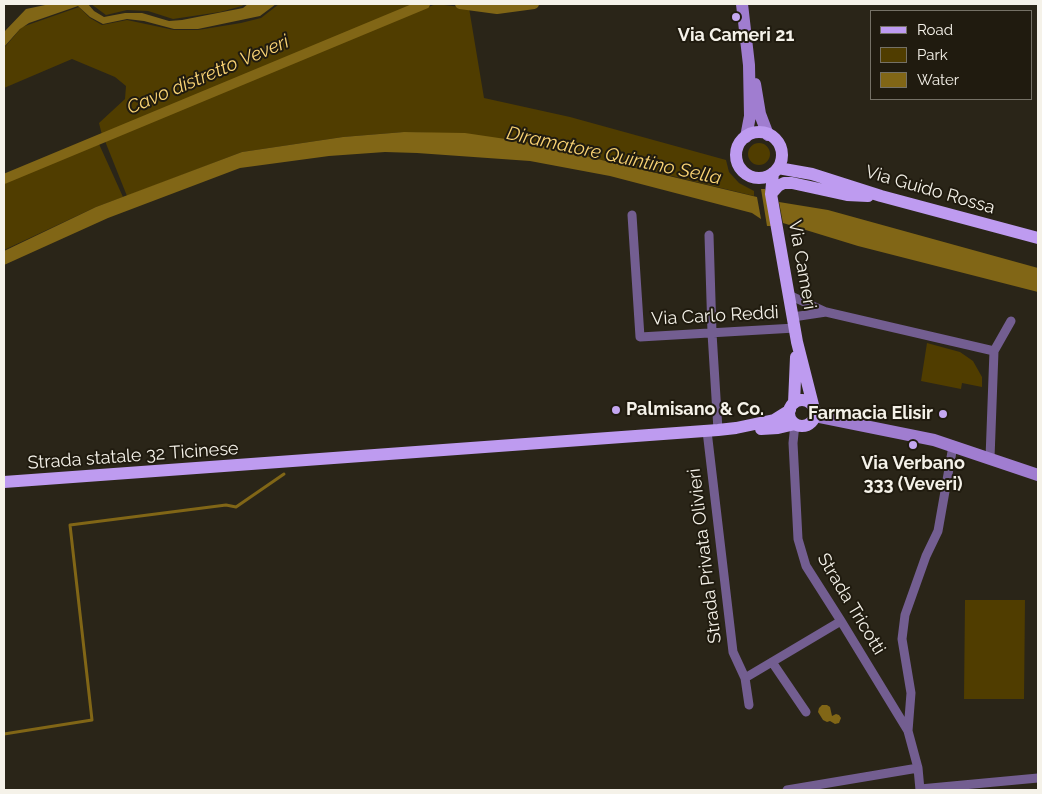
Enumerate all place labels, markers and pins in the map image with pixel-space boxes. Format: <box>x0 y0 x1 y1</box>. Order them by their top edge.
marker: Via Cameri 21 <box>730 11 742 23</box>
place label: Via Cameri 21 <box>678 25 794 47</box>
place label: Palmisano & Co. <box>626 399 764 421</box>
place label: Farmacia Elisir <box>808 403 933 425</box>
marker: Palmisano & Co. <box>610 404 622 416</box>
marker: Farmacia Elisir <box>937 408 949 420</box>
marker: Via Verbano 333 (Veveri) <box>907 439 919 451</box>
place label: Via Verbano 333 (Veveri) <box>861 453 965 496</box>

